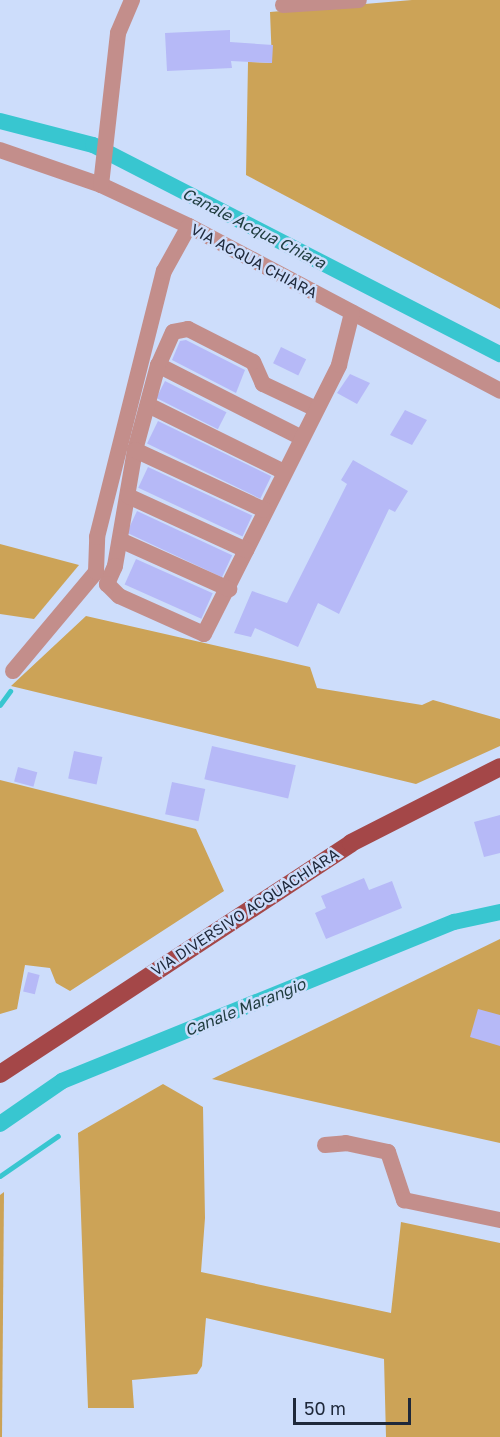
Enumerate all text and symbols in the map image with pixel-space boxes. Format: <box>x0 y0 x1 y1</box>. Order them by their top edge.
water label: Canale Acqua Chiara <box>179 184 329 272</box>
street label: VIA ACQUA CHIARA <box>188 220 320 302</box>
street label: VIA DIVERSIVO ACQUACHIARA <box>148 845 342 979</box>
water label: Canale Marangio <box>182 974 308 1040</box>
scale bar <box>296 1386 414 1424</box>
text: 50 m <box>304 1397 346 1419</box>

